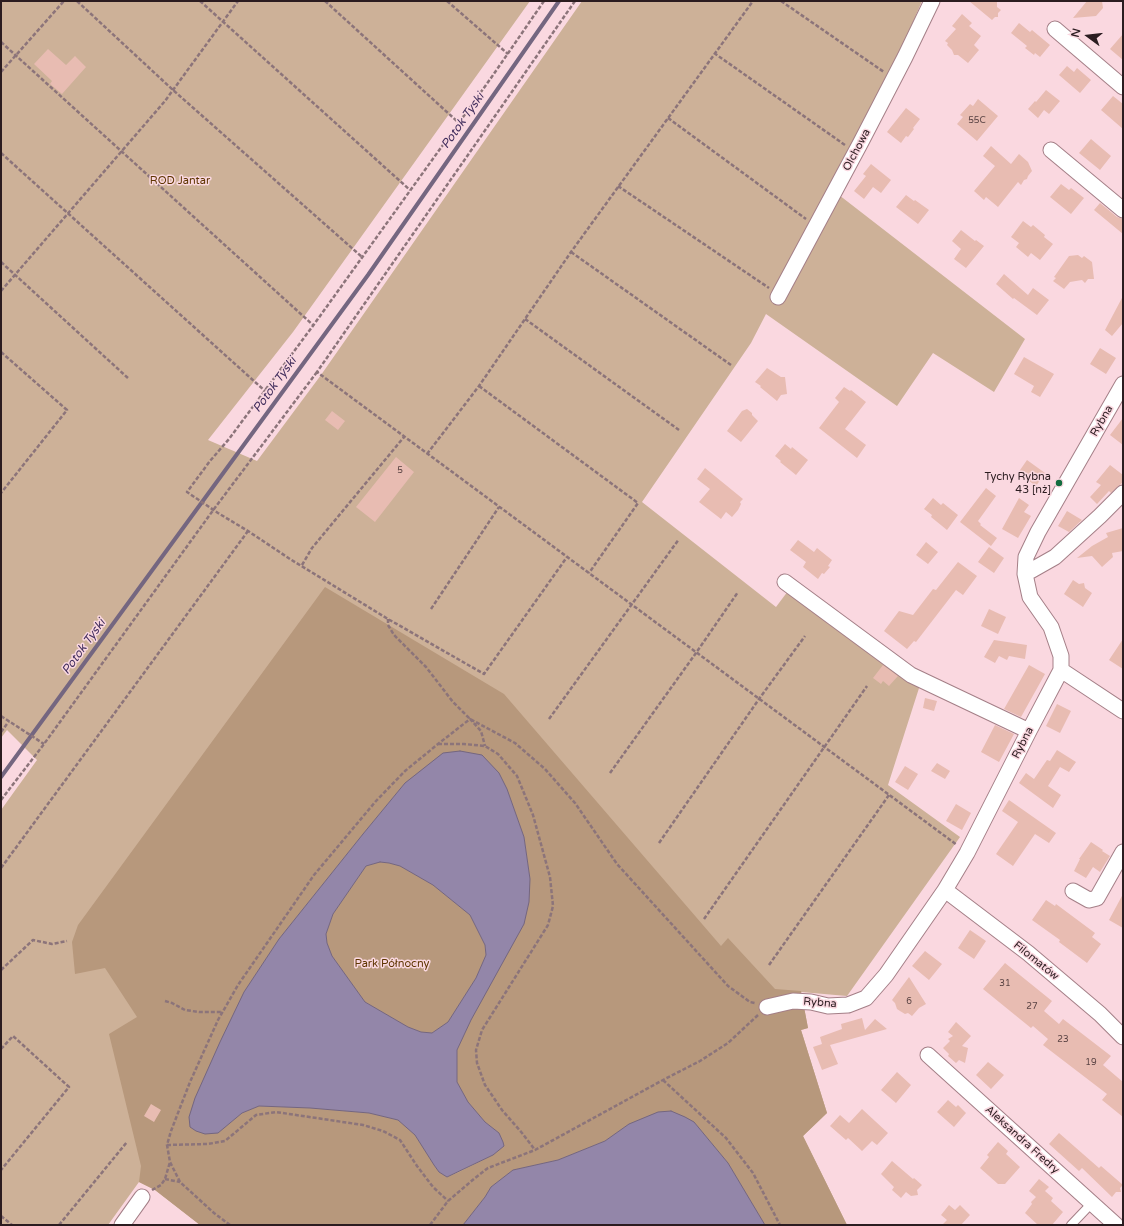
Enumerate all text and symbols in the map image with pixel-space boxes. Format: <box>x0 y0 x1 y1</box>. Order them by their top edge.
north arrow <box>1068 16 1108 56</box>
text: N <box>1069 27 1083 39</box>
water label: Potok Tyski <box>439 90 487 152</box>
house number: 55C <box>968 116 986 126</box>
street label: Olchowa <box>840 127 874 173</box>
park label: ROD Jantar <box>150 174 210 188</box>
water label: Potok Tyski <box>250 355 300 415</box>
street label: Rybna <box>1088 403 1116 439</box>
house number: 5 <box>397 466 403 476</box>
place label: Tychy Rybna 43 [nż] <box>984 470 1051 496</box>
marker: Tychy Rybna 43 [nż] <box>1054 478 1064 488</box>
water label: Potok Tyski <box>59 617 109 677</box>
street label: Rybna <box>1010 725 1036 761</box>
street label: Filomatów <box>1011 939 1061 983</box>
park label: Park Północny <box>355 957 429 971</box>
house number: 31 <box>999 979 1011 989</box>
street label: Rybna <box>803 995 837 1011</box>
house number: 6 <box>906 997 912 1007</box>
house number: 27 <box>1026 1002 1038 1012</box>
house number: 23 <box>1057 1035 1069 1045</box>
house number: 19 <box>1085 1058 1097 1068</box>
street label: Aleksandra Fredry <box>982 1103 1062 1177</box>

